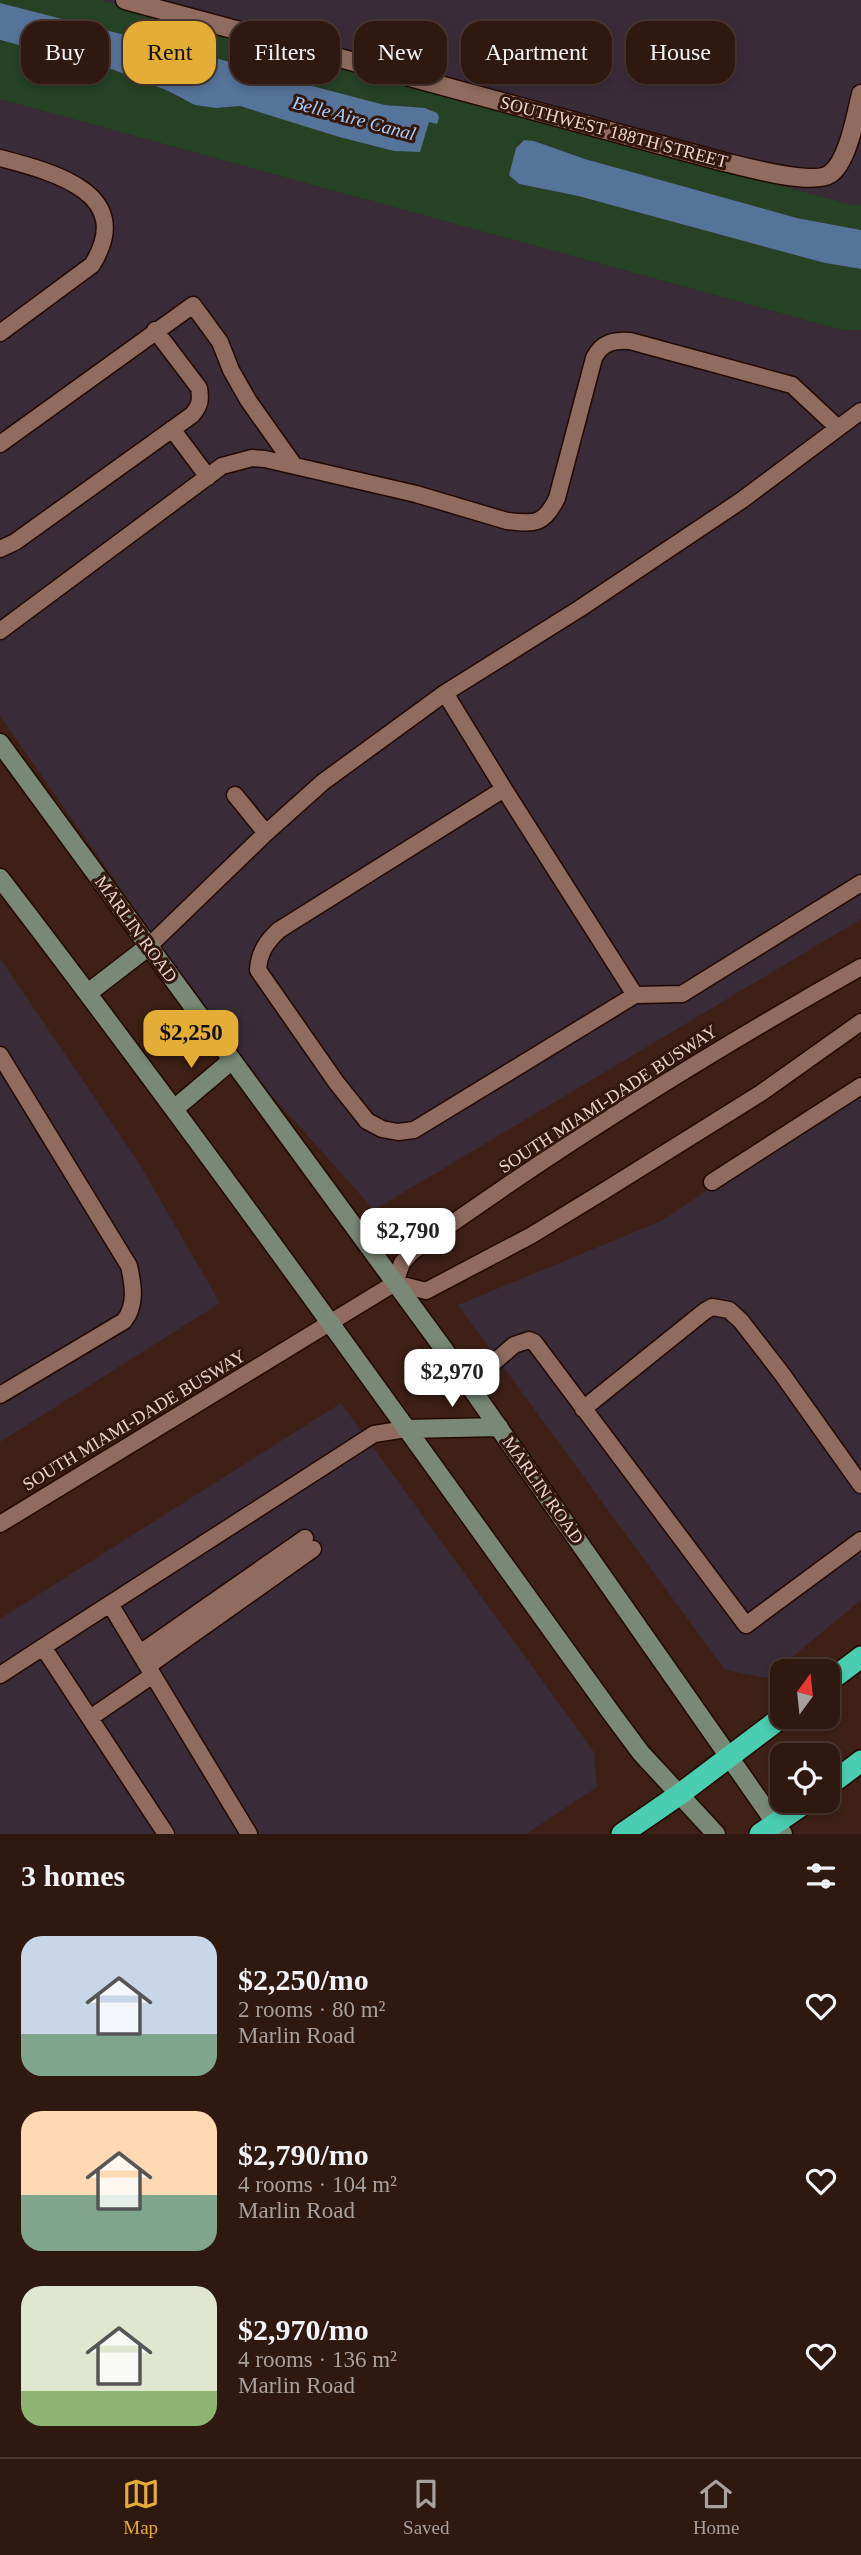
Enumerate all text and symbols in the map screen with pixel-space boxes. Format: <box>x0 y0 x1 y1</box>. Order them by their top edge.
chip: Buy <box>21 21 109 84</box>
chip: Rent <box>123 21 216 84</box>
chip: Filters <box>230 21 340 84</box>
chip: New <box>354 21 447 84</box>
chip: Apartment <box>461 21 612 84</box>
chip: House <box>626 21 735 84</box>
water label: Belle Aire Canal <box>290 91 418 145</box>
street label: SOUTHWEST 188TH STREET <box>498 92 730 172</box>
street label: MARLIN ROAD <box>91 872 181 986</box>
pin: $2,250 <box>134 1010 248 1070</box>
text: $2,250 <box>159 1020 223 1045</box>
street label: SOUTH MIAMI-DADE BUSWAY <box>495 1021 721 1177</box>
pin: $2,790 <box>351 1208 465 1268</box>
text: $2,790 <box>376 1218 440 1243</box>
street label: SOUTH MIAMI-DADE BUSWAY <box>19 1345 249 1495</box>
pin: $2,970 <box>395 1350 509 1409</box>
text: $2,970 <box>420 1359 484 1384</box>
street label: MARLIN ROAD <box>499 1432 587 1548</box>
north arrow <box>770 1659 840 1729</box>
map controls <box>770 1659 840 1813</box>
button: locate <box>770 1743 840 1813</box>
icon: filters <box>802 1857 840 1895</box>
text: 3 homes <box>21 1859 125 1892</box>
text: $2,250/mo <box>238 1963 369 1996</box>
icon: home <box>77 1964 161 2048</box>
icon: heart <box>802 1987 840 2025</box>
text: 2 rooms · 80 m² <box>238 1997 385 2022</box>
text: Marlin Road <box>238 2023 355 2048</box>
text: $2,790/mo <box>238 2138 369 2171</box>
icon: home <box>77 2139 161 2223</box>
icon: heart <box>802 2162 840 2200</box>
text: 4 rooms · 104 m² <box>238 2172 397 2197</box>
text: Marlin Road <box>238 2198 355 2223</box>
text: $2,970/mo <box>238 2313 369 2346</box>
icon: home <box>77 2314 161 2398</box>
icon: heart <box>802 2337 840 2375</box>
text: 4 rooms · 136 m² <box>238 2347 397 2372</box>
text: Marlin Road <box>238 2373 355 2398</box>
tab: Map <box>122 2475 160 2539</box>
tab: Saved <box>403 2475 450 2539</box>
tab: Home <box>693 2475 739 2539</box>

